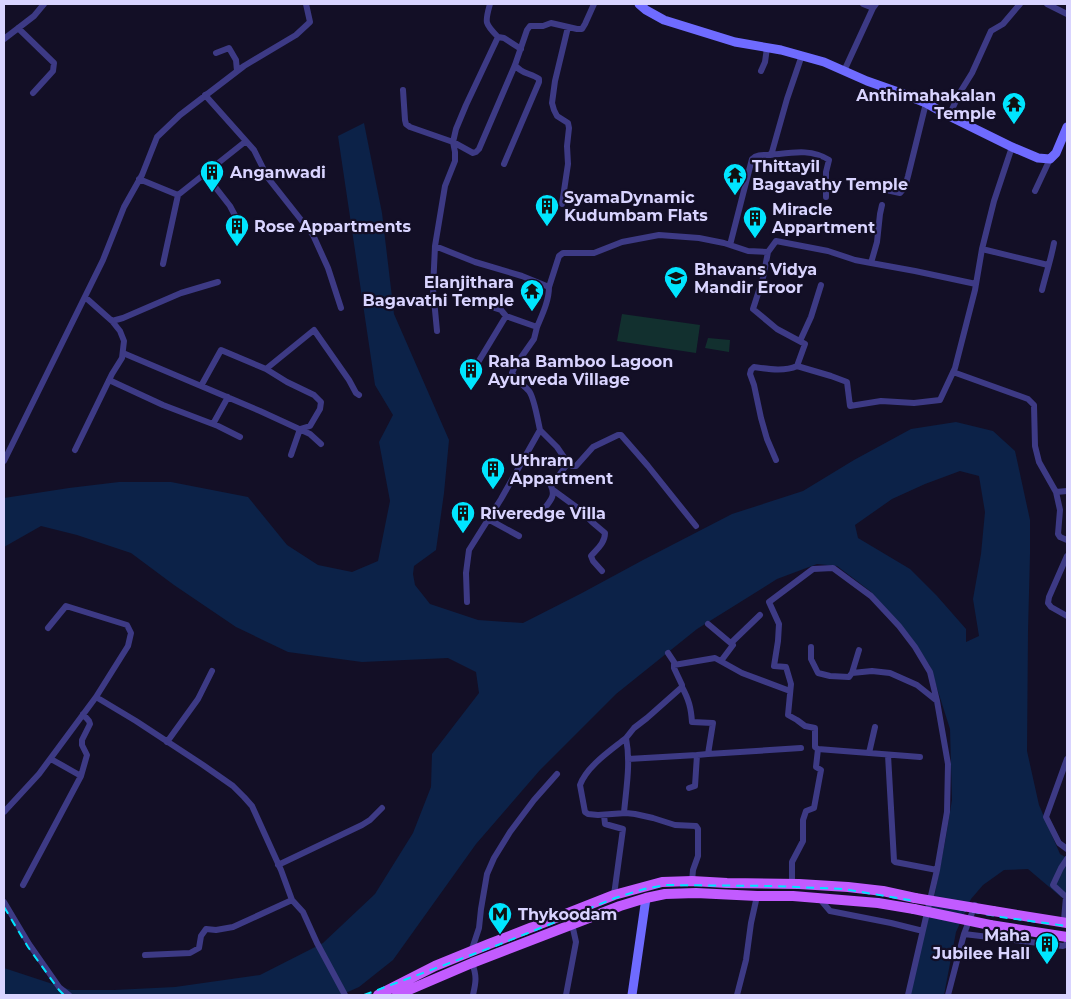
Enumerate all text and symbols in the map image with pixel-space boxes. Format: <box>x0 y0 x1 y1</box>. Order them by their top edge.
place label: Anthimahakalan Temple <box>855 86 996 123</box>
temple icon: Anthimahakalan Temple <box>1001 91 1027 125</box>
place label: Thittayil Bagavathy Temple <box>752 157 908 194</box>
building icon: Anganwadi <box>199 159 225 193</box>
temple icon: Thittayil Bagavathy Temple <box>722 162 748 196</box>
place label: Anganwadi <box>229 163 326 182</box>
place label: SyamaDynamic Kudumbam Flats <box>564 188 708 225</box>
building icon: SyamaDynamic Kudumbam Flats <box>534 193 560 227</box>
place label: Miracle Appartment <box>771 200 875 237</box>
building icon: Miracle Appartment <box>742 205 768 239</box>
building icon: Rose Appartments <box>224 213 250 247</box>
place label: Rose Appartments <box>254 217 411 236</box>
place label: Bhavans Vidya Mandir Eroor <box>694 260 817 297</box>
school or university icon: Bhavans Vidya Mandir Eroor <box>663 265 689 299</box>
place label: Elanjithara Bagavathi Temple <box>363 273 514 310</box>
temple icon: Elanjithara Bagavathi Temple <box>519 278 545 312</box>
place label: Raha Bamboo Lagoon Ayurveda Village <box>487 352 673 389</box>
building icon: Raha Bamboo Lagoon Ayurveda Village <box>458 357 484 391</box>
place label: Uthram Appartment <box>509 451 613 488</box>
building icon: Uthram Appartment <box>480 456 506 490</box>
building icon: Riveredge Villa <box>450 500 476 534</box>
place label: Riveredge Villa <box>480 504 606 523</box>
metro station icon: Thykoodam <box>487 901 513 935</box>
place label: Thykoodam <box>518 905 617 924</box>
place label: Maha Jubilee Hall <box>931 926 1030 963</box>
building icon: Maha Jubilee Hall <box>1034 931 1060 965</box>

